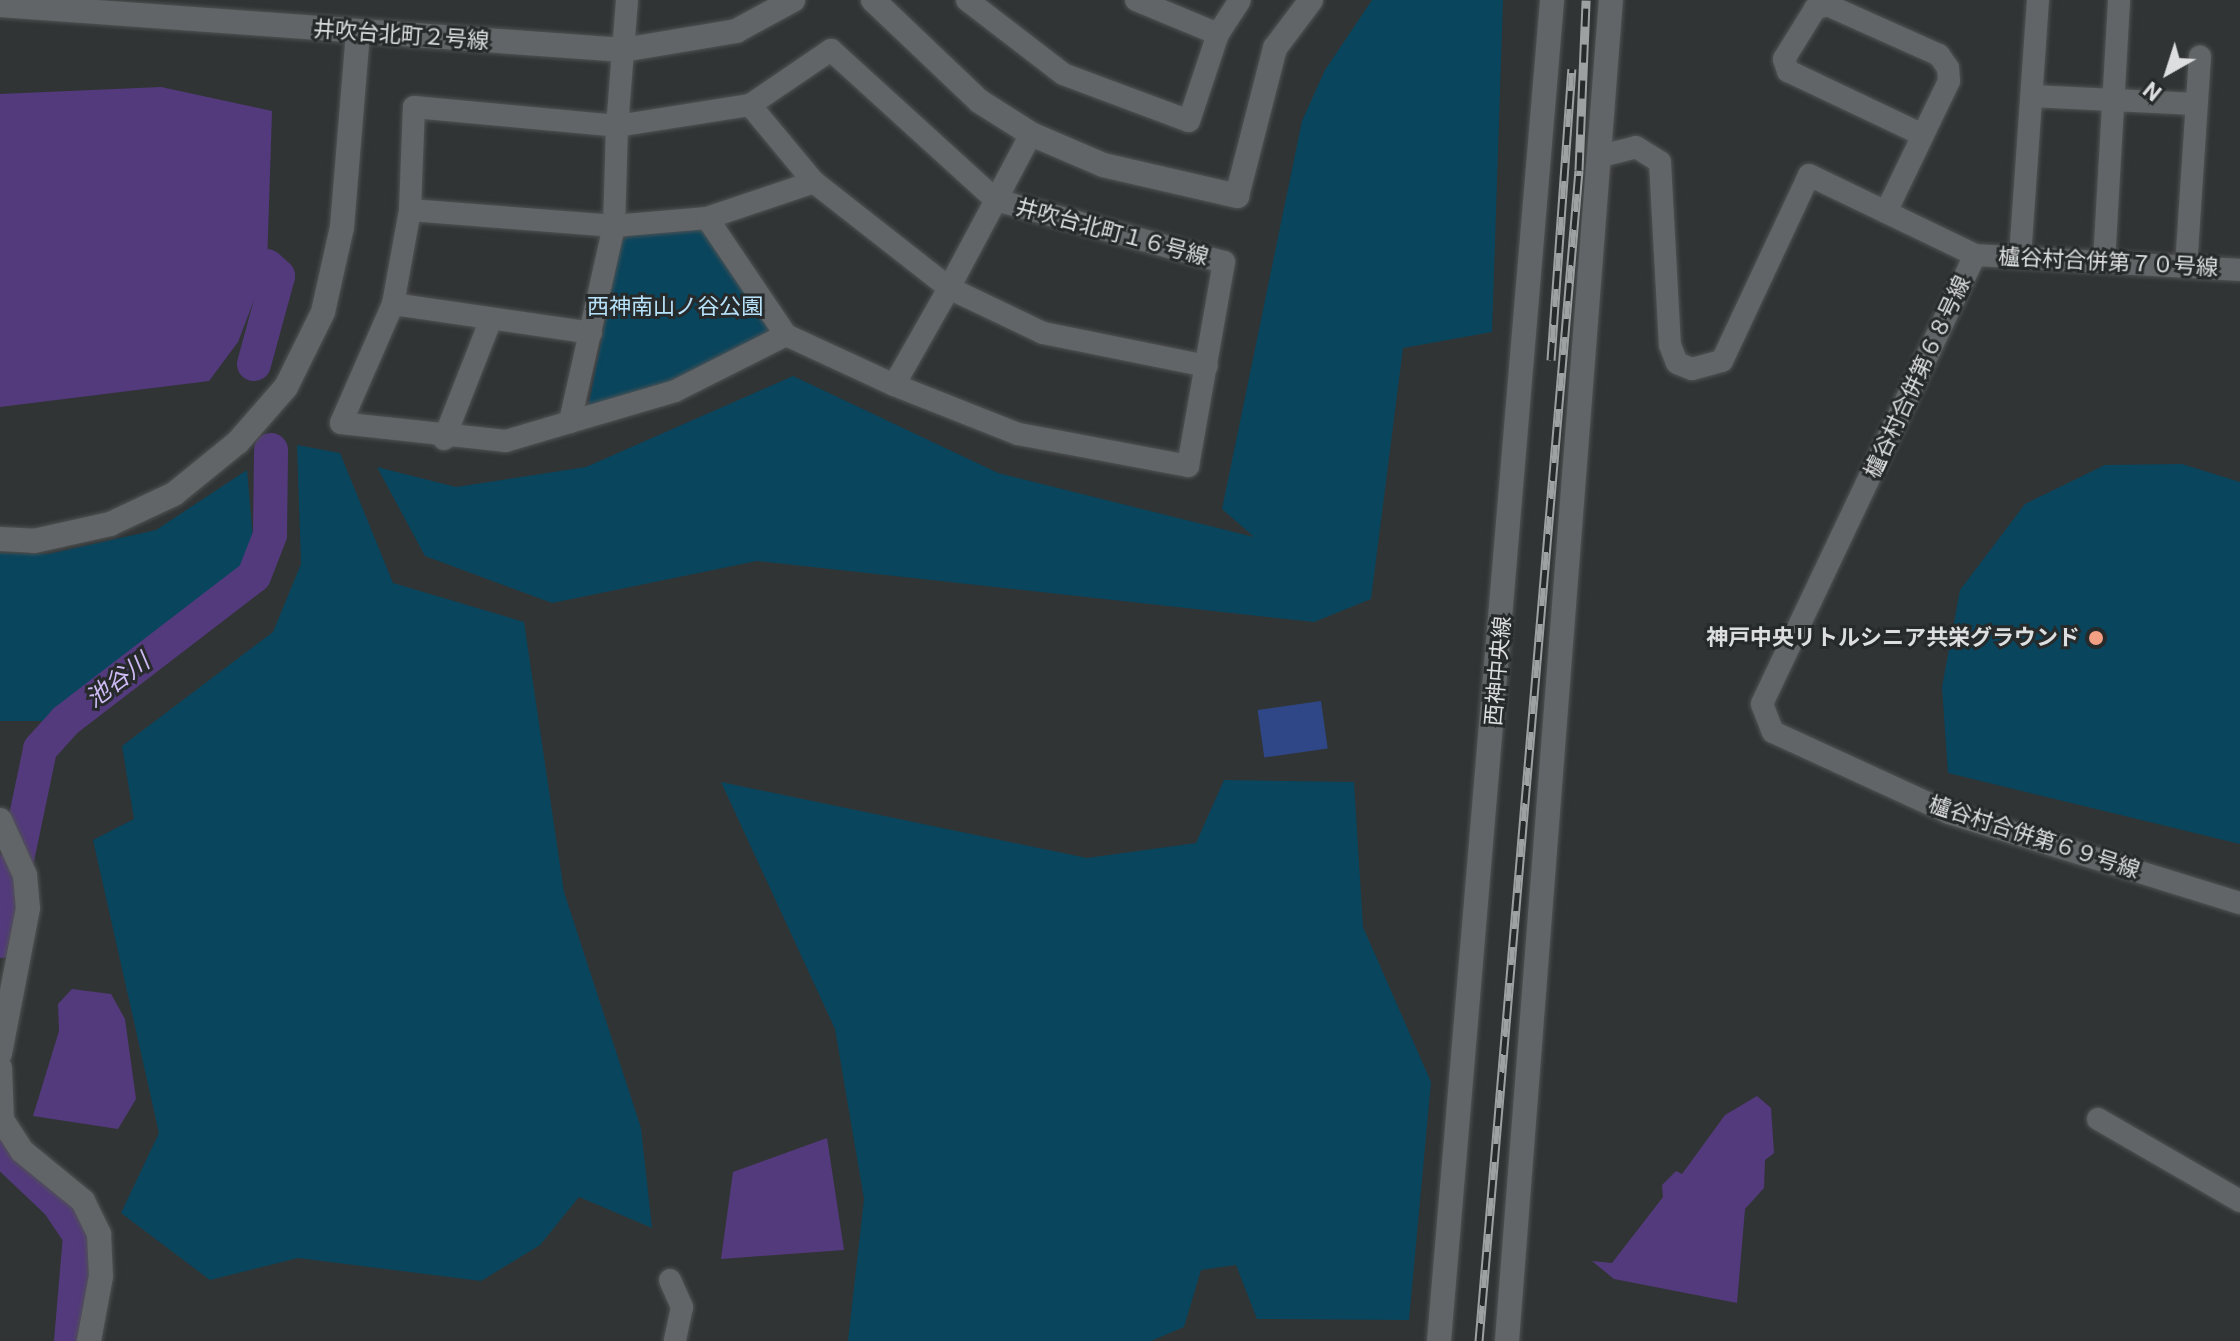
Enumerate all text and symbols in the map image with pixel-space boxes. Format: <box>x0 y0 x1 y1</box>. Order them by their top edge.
street label: 井吹台北町２号線 <box>312 16 490 54</box>
north arrow <box>2128 32 2208 112</box>
text: N <box>2139 76 2166 106</box>
street label: 井吹台北町１６号線 <box>1013 194 1211 270</box>
street label: 櫨谷村合併第７０号線 <box>1997 243 2219 281</box>
street label: 櫨谷村合併第６８号線 <box>1859 272 1975 482</box>
park label: 西神南山ノ谷公園 <box>587 294 763 320</box>
street label: 西神中央線 <box>1480 615 1516 727</box>
place label: 神戸中央リトルシニア共栄グラウンド <box>1706 625 2080 651</box>
marker: 神戸中央リトルシニア共栄グラウンド <box>2087 629 2105 647</box>
water label: 池谷川 <box>81 648 155 714</box>
street label: 櫨谷村合併第６９号線 <box>1925 790 2143 884</box>

